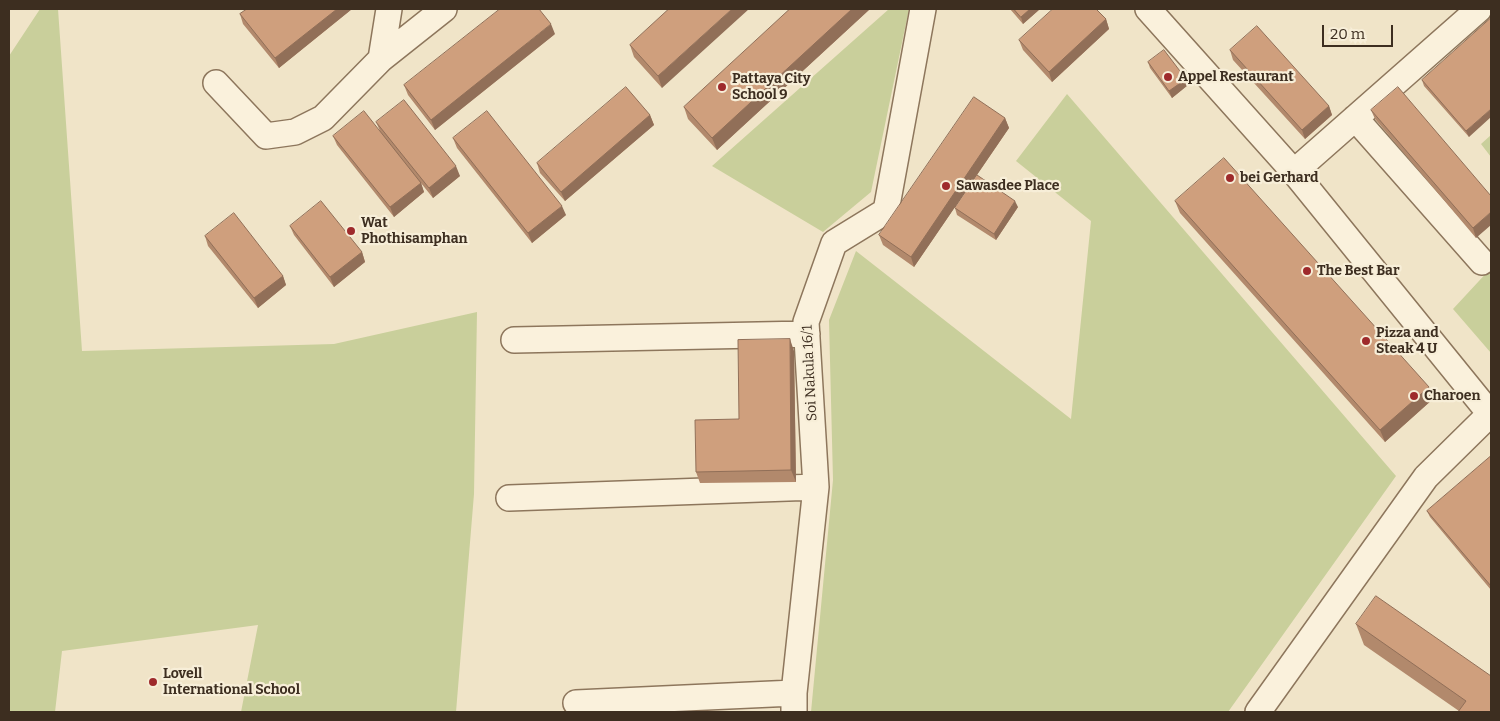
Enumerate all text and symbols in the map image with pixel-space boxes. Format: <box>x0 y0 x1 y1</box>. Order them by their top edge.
scale bar <box>1325 15 1396 47</box>
text: 20 m <box>1330 25 1365 43</box>
place label: Appel Restaurant <box>1178 69 1294 85</box>
place label: Pattaya City School 9 <box>732 71 811 104</box>
marker: Appel Restaurant <box>1162 71 1174 83</box>
marker: Pattaya City School 9 <box>716 81 728 93</box>
place label: bei Gerhard <box>1240 170 1319 186</box>
marker: bei Gerhard <box>1224 172 1236 184</box>
place label: Sawasdee Place <box>956 178 1059 194</box>
marker: Sawasdee Place <box>940 180 952 192</box>
place label: Wat Phothisamphan <box>361 215 468 248</box>
marker: Wat Phothisamphan <box>345 225 357 237</box>
place label: The Best Bar <box>1317 263 1399 279</box>
marker: The Best Bar <box>1301 265 1313 277</box>
street label: Soi Nakula 16/1 <box>799 324 821 422</box>
place label: Pizza and Steak 4 U <box>1376 325 1439 358</box>
marker: Pizza and Steak 4 U <box>1360 335 1372 347</box>
place label: Charoen <box>1424 388 1480 404</box>
marker: Charoen <box>1408 390 1420 402</box>
place label: Lovell International School <box>163 666 300 699</box>
marker: Lovell International School <box>147 676 159 688</box>

